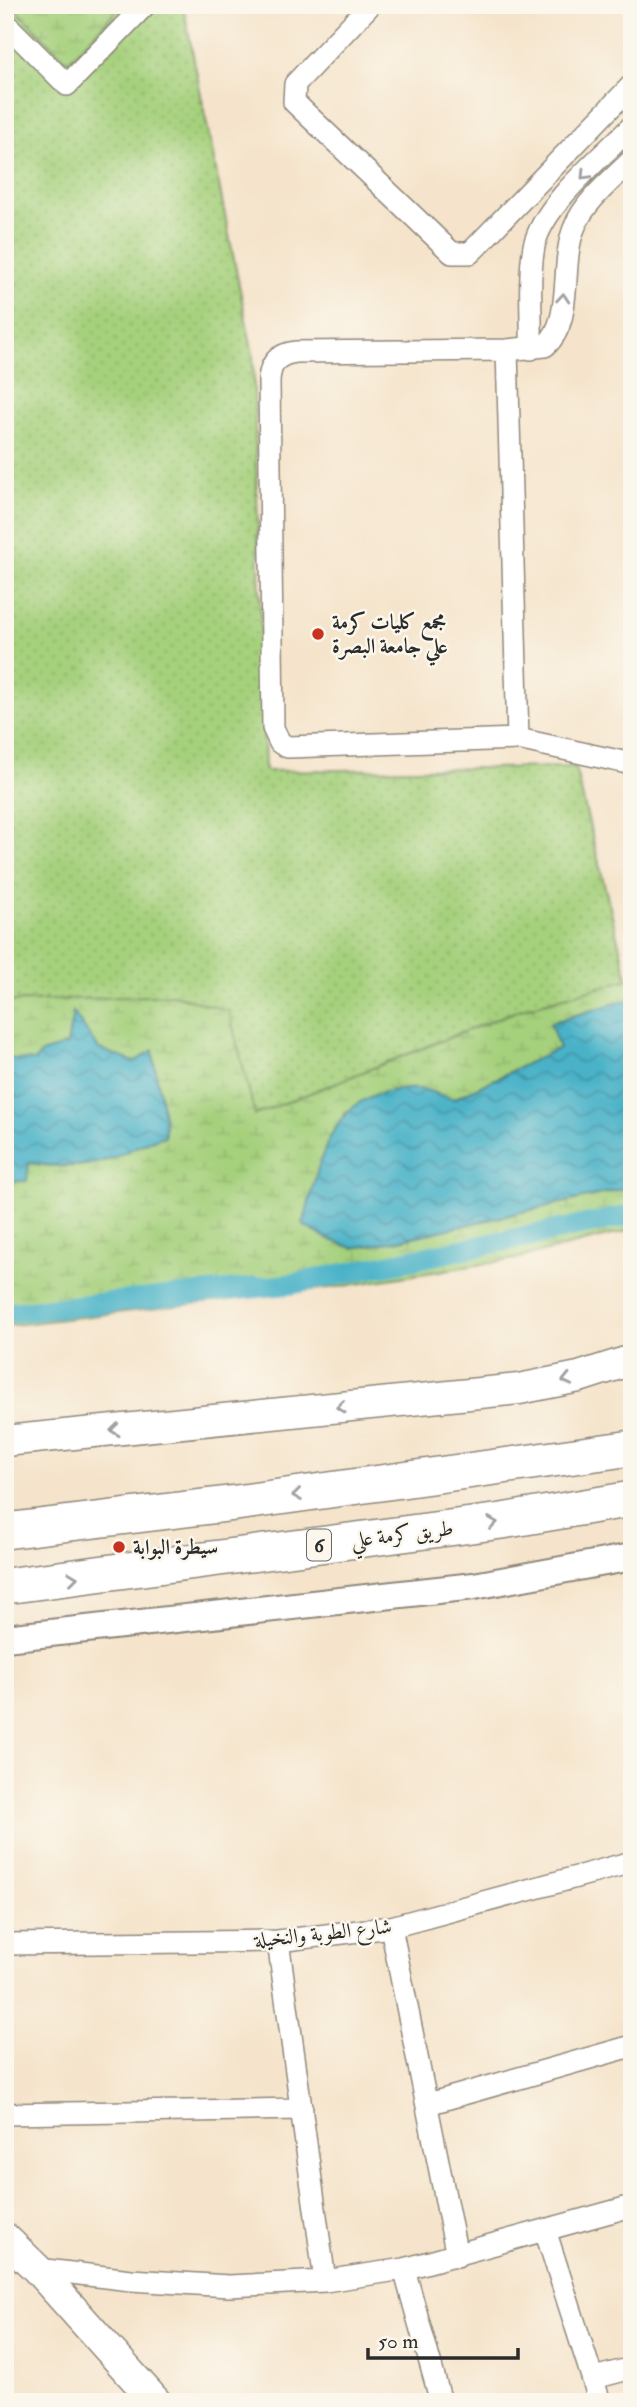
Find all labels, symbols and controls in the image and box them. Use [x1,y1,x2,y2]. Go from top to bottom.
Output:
one-way arrow [580,167,593,180]
one-way arrow [555,292,570,303]
place label: مجمع كليات كرمة علي جامعة البصرة [332,609,448,666]
marker: مجمع كليات كرمة علي جامعة البصرة [310,626,326,642]
one-way arrow [561,1372,573,1386]
one-way arrow [335,1400,347,1415]
one-way arrow [109,1423,120,1438]
one-way arrow [291,1488,303,1503]
street label: طريق كرمة علي [349,1515,456,1560]
one-way arrow [487,1515,499,1530]
road number: 6 [307,1530,331,1560]
place label: سيطرة البوابة [133,1534,218,1561]
marker: سيطرة البوابة [111,1539,127,1555]
one-way arrow [67,1570,79,1585]
street label: شارع الطوبة والنخيلة [252,1913,394,1958]
scale bar [368,2316,518,2360]
text: 50 m [378,2328,419,2355]

